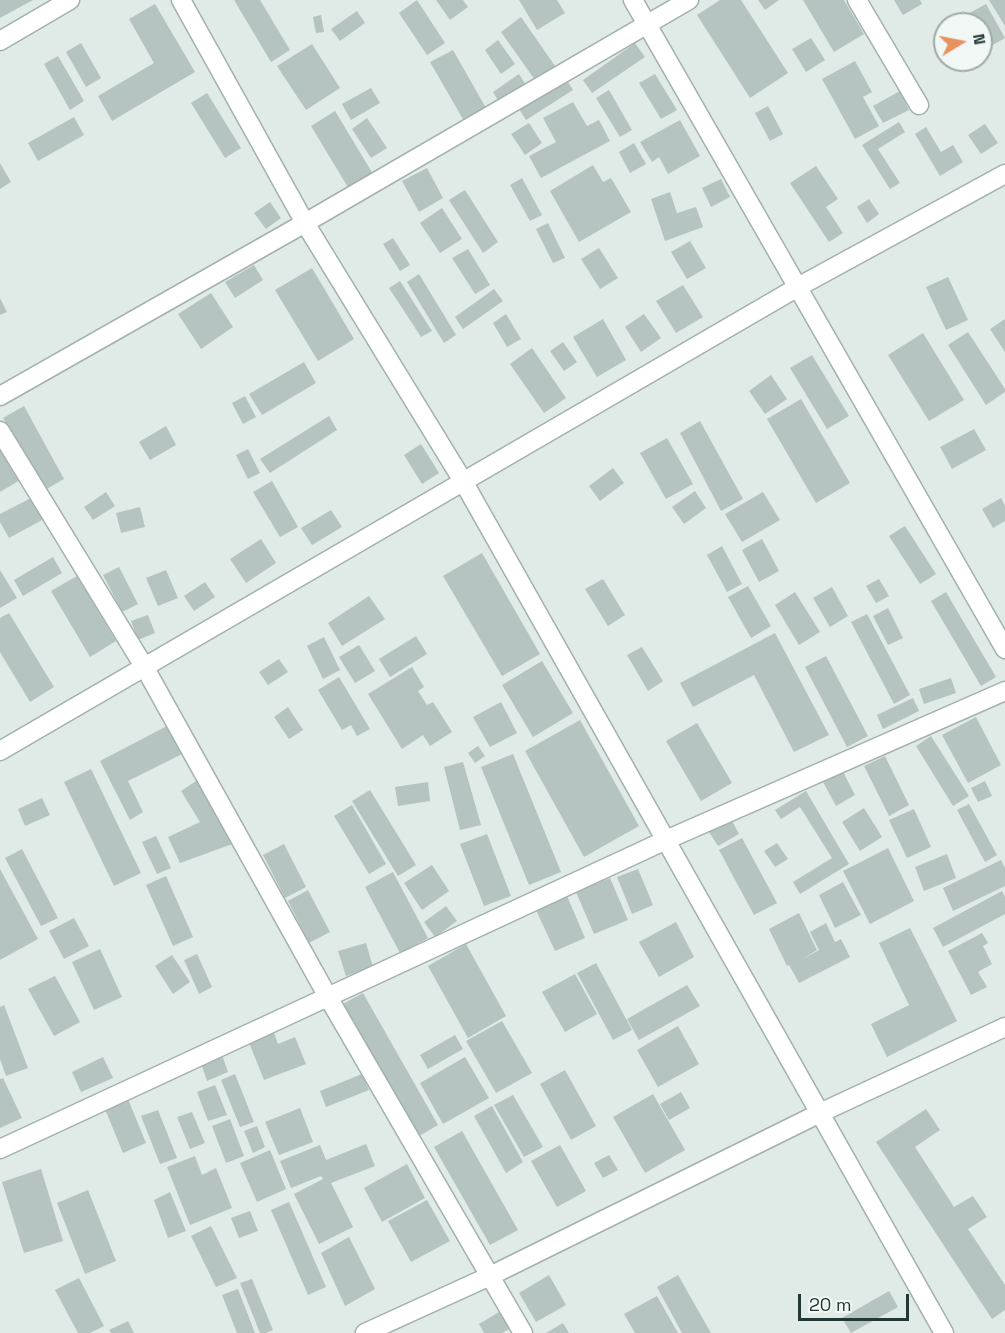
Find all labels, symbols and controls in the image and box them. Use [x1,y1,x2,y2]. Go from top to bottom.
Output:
north arrow [933,12,993,72]
text: N [968,32,991,46]
scale bar [801,1282,912,1320]
text: 20 m [809,1293,852,1316]

